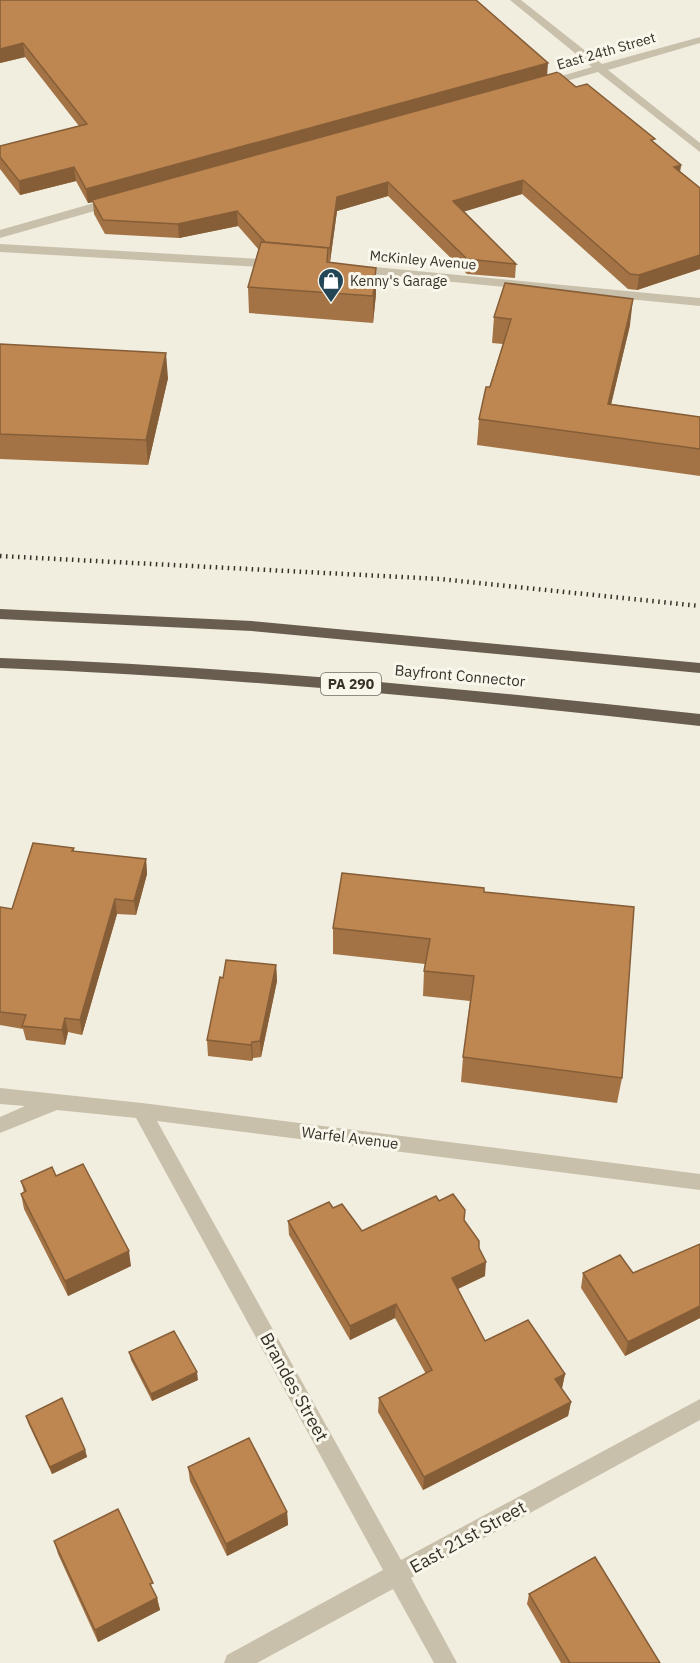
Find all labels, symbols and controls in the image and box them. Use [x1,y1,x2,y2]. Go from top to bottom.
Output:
street label: East 24th Street [555,28,658,74]
street label: McKinley Avenue [369,246,477,274]
shop icon: Kenny's Garage [316,266,346,304]
place label: Kenny's Garage [350,272,448,290]
street label: Bayfront Connector [394,660,527,691]
road number: PA 290 [321,673,381,695]
street label: Warfel Avenue [301,1122,400,1153]
street label: Brandes Street [255,1328,334,1445]
street label: East 21st Street [406,1495,530,1578]

